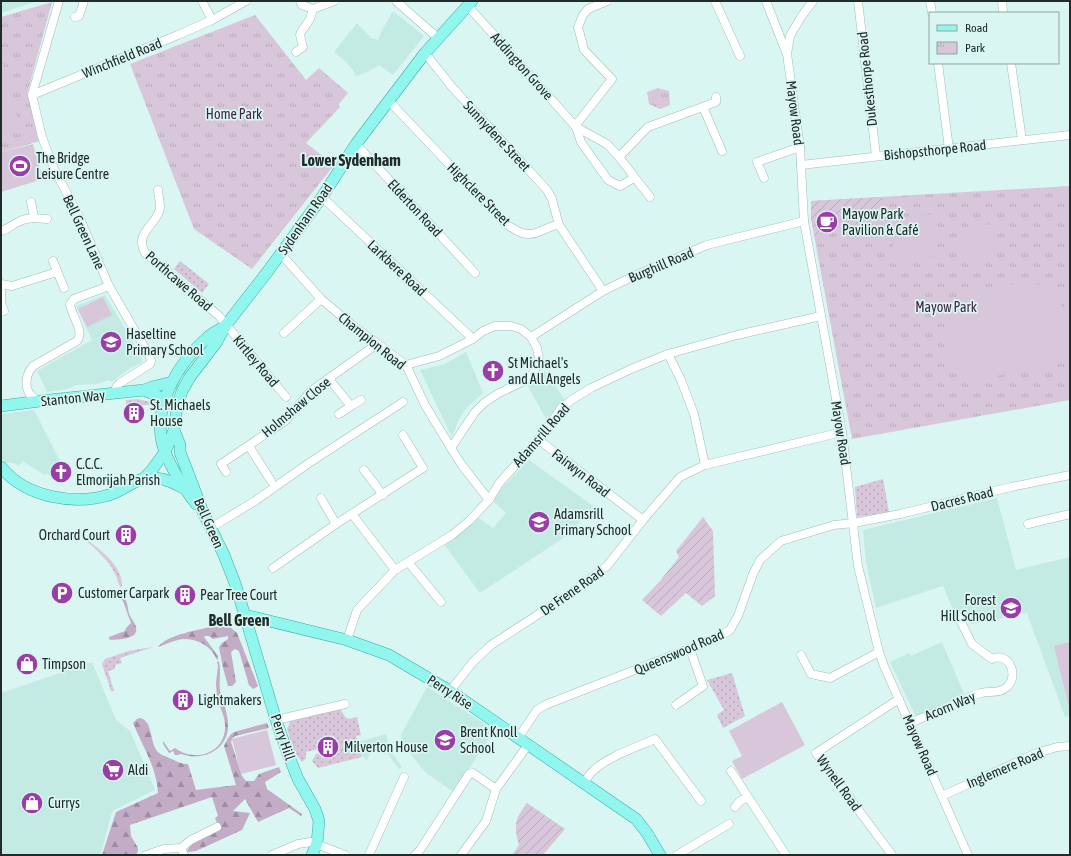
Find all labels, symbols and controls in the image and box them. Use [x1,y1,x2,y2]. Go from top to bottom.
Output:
legend [929,12,1059,64]
text: Road [965,21,988,35]
street label: Addington Grove [488,29,556,103]
street label: Dukesthorpe Road [854,31,880,127]
street label: Winchfield Road [80,35,164,81]
text: Park [965,41,986,55]
street label: Mayow Road [783,80,807,146]
street label: Sunnydene Street [460,97,534,175]
park label: Home Park [206,106,262,122]
street label: Bishopsthorpe Road [883,137,987,163]
place label: The Bridge Leisure Centre [36,150,109,182]
district label: Lower Sydenham [301,151,401,169]
sports icon: The Bridge Leisure Centre [7,153,33,179]
street label: Highclere Street [444,159,514,229]
street label: Elderton Road [384,176,446,240]
street label: Sydenham Road [275,180,335,258]
street label: Bell Green Lane [60,192,108,272]
place label: Mayow Park Pavilion & Café [842,206,919,238]
cafe icon: Mayow Park Pavilion & Café [814,209,840,235]
street label: Larkbere Road [364,237,430,299]
street label: Burghill Road [626,244,696,286]
street label: Porthcawe Road [142,248,216,314]
park label: Mayow Park [915,299,977,315]
street label: Champion Road [335,309,409,373]
place label: Haseltine Primary School [126,326,204,358]
school or university icon: Haseltine Primary School [98,329,124,355]
street label: Kirtley Road [230,332,282,390]
place label: St Michael's and All Angels [508,355,581,387]
church icon: St Michael's and All Angels [480,358,506,384]
street label: Holmshaw Close [258,374,334,440]
street label: Stanton Way [40,387,106,409]
place label: St. Michaels House [150,397,210,429]
building icon: St. Michaels House [121,400,147,426]
street label: Adamsrill Road [509,400,573,470]
street label: Mayow Road [828,400,854,466]
street label: Fairwyn Road [549,446,613,500]
place label: C.C.C. Elmorijah Parish [76,456,160,488]
church icon: C.C.C. Elmorijah Parish [48,459,74,485]
street label: Dacres Road [929,484,995,514]
street label: Bell Green [191,495,227,551]
place label: Adamsrill Primary School [554,506,632,538]
school or university icon: Adamsrill Primary School [526,509,552,535]
building icon: Orchard Court [113,522,139,548]
place label: Orchard Court [39,527,110,543]
street label: De Frene Road [537,563,607,619]
parking icon: Customer Carpark [49,580,75,606]
building icon: Pear Tree Court [172,582,198,608]
place label: Customer Carpark [78,585,169,601]
place label: Pear Tree Court [200,587,277,603]
place label: Forest Hill School [941,592,996,624]
school or university icon: Forest Hill School [998,595,1024,621]
district label: Bell Green [209,611,270,629]
street label: Queenswood Road [632,626,726,678]
shop icon: Timpson [14,651,40,677]
place label: Timpson [42,656,86,672]
street label: Perry Rise [424,672,476,712]
building icon: Lightmakers [170,687,196,713]
street label: Acorn Way [922,688,978,724]
place label: Lightmakers [198,692,261,708]
street label: Perry Hill [268,712,298,762]
street label: Mayow Road [899,712,941,778]
place label: Brent Knoll School [460,724,518,756]
school or university icon: Brent Knoll School [432,727,458,753]
building icon: Milverton House [315,734,341,760]
place label: Milverton House [344,739,428,755]
street label: Inglemere Road [964,745,1046,791]
street label: Wynell Road [813,752,865,814]
supermarket icon: Aldi [100,757,126,783]
place label: Aldi [128,762,148,778]
shop icon: Currys [19,790,45,816]
place label: Currys [48,795,80,811]

